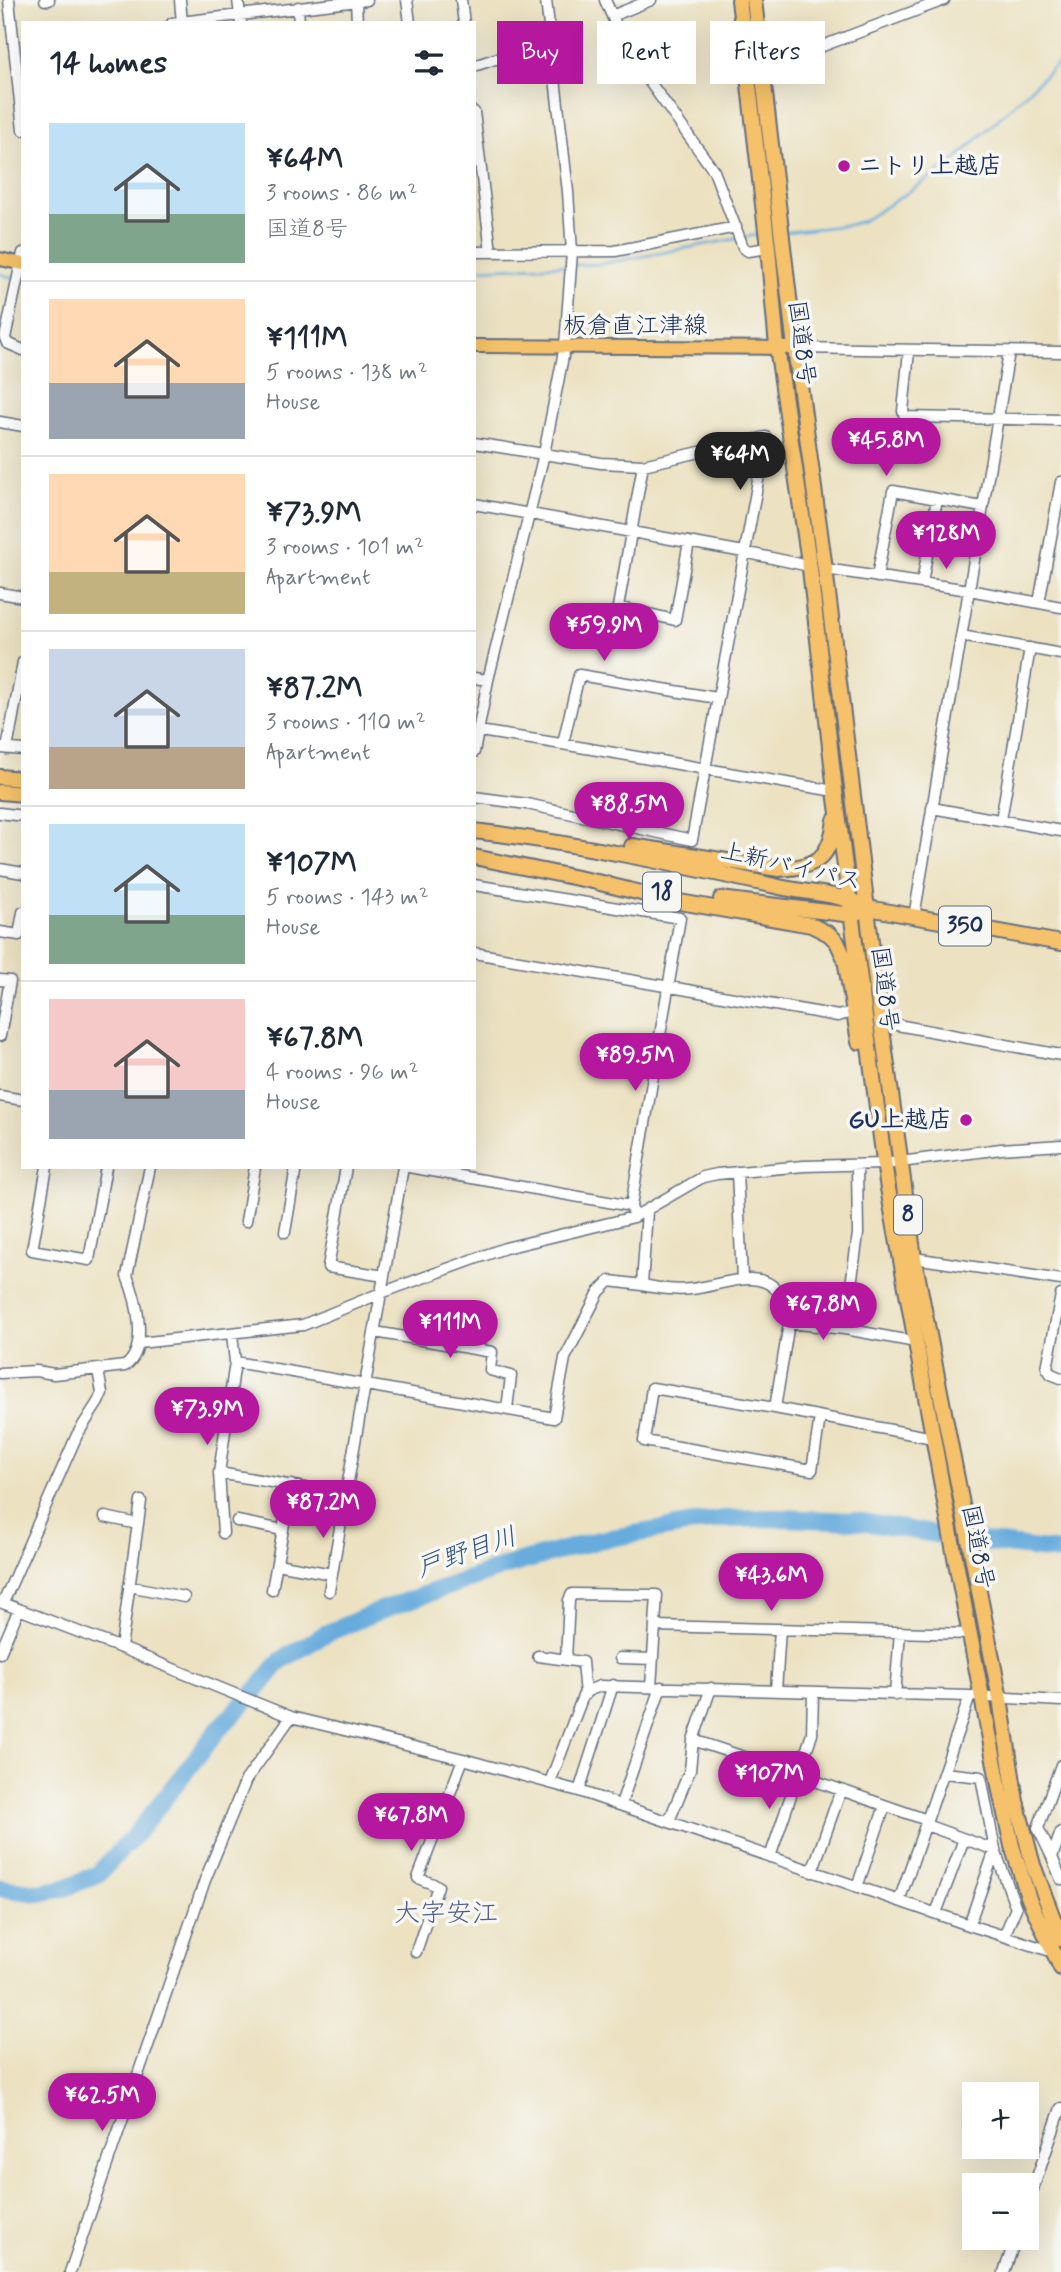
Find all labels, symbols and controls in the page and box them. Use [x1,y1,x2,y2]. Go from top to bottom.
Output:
chip: Buy [497,21,583,84]
chip: Rent [597,21,696,84]
chip: Filters [710,21,825,84]
text: 14 homes [49,44,167,83]
icon: filters [410,44,448,82]
text: ¥64M [266,140,343,179]
icon: home [105,151,189,235]
place label: ニトリ上越店 [858,151,1002,182]
marker: ニトリ上越店 [836,158,852,174]
text: 3 rooms · 86 m² [266,179,417,209]
text: 国道8号 [266,215,348,245]
street label: 国道8号 [780,299,822,387]
street label: 板倉直江津線 [563,311,707,342]
text: ¥111M [266,319,348,358]
icon: home [105,327,189,411]
text: 5 rooms · 138 m² [266,358,428,388]
text: House [266,388,320,418]
pin: ¥45.8M [829,419,943,478]
text: ¥45.8M [848,426,924,456]
pin: ¥64M [699,433,781,492]
text: ¥64M [710,440,770,470]
text: ¥73.9M [266,494,362,533]
icon: home [105,502,189,586]
pin: ¥128M [897,512,995,571]
text: ¥128M [912,519,980,549]
text: 3 rooms · 101 m² [266,533,424,563]
text: Apartment [266,563,371,593]
pin: ¥59.9M [547,604,661,663]
text: ¥59.9M [565,611,643,641]
text: ¥87.2M [266,669,363,708]
icon: home [105,677,189,761]
text: 3 rooms · 110 m² [266,708,426,738]
text: Apartment [266,738,371,768]
pin: ¥88.5M [572,782,686,842]
text: ¥88.5M [590,790,668,820]
street label: 上新バイパス [718,836,864,898]
text: ¥107M [266,844,357,883]
icon: home [105,852,189,936]
road number: 18 [643,872,681,912]
text: 5 rooms · 143 m² [266,883,429,913]
road number: 350 [939,906,991,945]
text: House [266,913,320,943]
street label: 国道8号 [863,945,905,1033]
text: ¥67.8M [266,1019,363,1058]
icon: home [105,1027,189,1111]
pin: ¥89.5M [578,1034,692,1093]
text: ¥89.5M [596,1041,674,1071]
text: 4 rooms · 96 m² [266,1058,419,1088]
text: House [266,1088,320,1118]
place label: GU上越店 [849,1105,952,1136]
marker: GU上越店 [958,1112,974,1128]
road number: 8 [894,1196,922,1234]
pin: ¥67.8M [766,1282,880,1342]
text: ¥67.8M [786,1290,860,1320]
pin: ¥111M [401,1300,499,1360]
text: ¥111M [419,1308,481,1338]
pin: ¥73.9M [150,1388,264,1447]
text: ¥73.9M [170,1395,244,1425]
pin: ¥87.2M [266,1480,380,1540]
text: ¥87.2M [286,1488,360,1518]
street label: 国道8号 [954,1502,1000,1592]
water label: 戸野目川 [412,1520,522,1586]
pin: ¥43.6M [714,1554,828,1613]
text: ¥43.6M [734,1561,808,1591]
pin: ¥107M [720,1752,818,1811]
text: ¥107M [734,1759,804,1789]
pin: ¥67.8M [354,1794,468,1853]
text: ¥67.8M [374,1801,448,1831]
district label: 大字安江 [394,1897,498,1931]
pin: ¥62.5M [45,2074,159,2133]
text: ¥62.5M [64,2081,140,2111]
map controls [962,2082,1039,2250]
button: + [962,2082,1039,2159]
button: − [962,2173,1039,2250]

